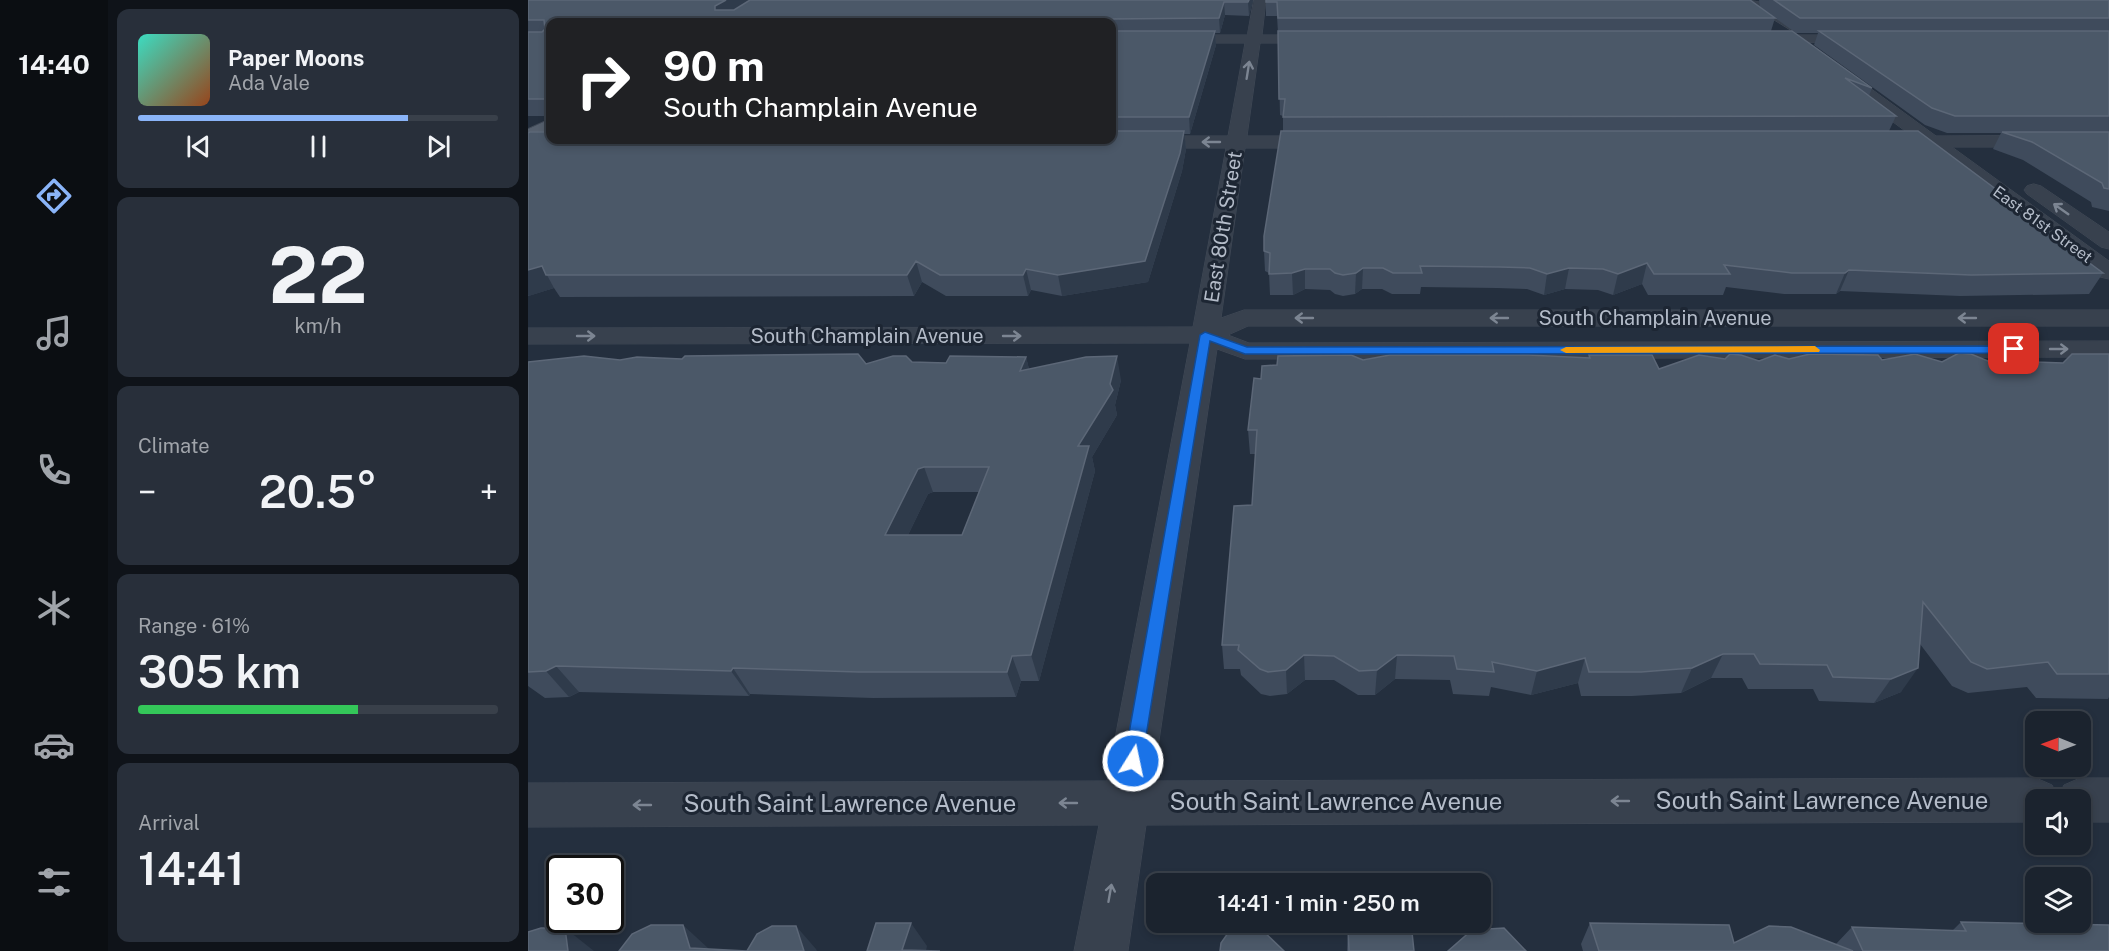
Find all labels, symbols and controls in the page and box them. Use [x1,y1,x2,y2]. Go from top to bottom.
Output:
text: 90 m [663,41,765,90]
icon: right [564,42,642,120]
text: Paper Moons [228,45,364,71]
text: 14:40 [18,48,90,80]
one-way arrow [1243,61,1254,81]
text: Ada Vale [228,71,310,95]
text: South Champlain Avenue [663,91,978,123]
icon: previous [182,130,215,163]
icon: pause [302,130,335,163]
icon: next [422,130,455,163]
one-way arrow [1201,136,1221,148]
street label: East 80th Street [1199,149,1247,305]
icon: directions [33,175,75,217]
street label: East 81st Street [1989,182,2096,267]
one-way arrow [2053,203,2070,215]
text: 22 [268,229,368,321]
street label: South Champlain Avenue [1538,306,1772,330]
icon: music [33,312,75,354]
one-way arrow [1294,312,1314,324]
one-way arrow [1489,312,1509,324]
one-way arrow [1957,312,1977,324]
text: km/h [294,314,342,338]
pin [1988,323,2039,374]
street label: South Champlain Avenue [750,324,984,348]
one-way arrow [576,330,596,342]
one-way arrow [1002,330,1022,342]
icon: arrive [1997,332,2030,365]
one-way arrow [2049,343,2069,355]
text: Climate [138,434,210,458]
icon: phone [33,449,75,491]
text: 20.5° [259,465,377,518]
text: − [138,473,156,511]
text: + [480,473,498,511]
icon: climate [33,587,75,629]
text: Range · 61% [138,614,250,638]
text: 305 km [138,645,301,698]
north arrow [2025,711,2091,777]
map controls [2025,711,2091,933]
icon: car [33,724,75,766]
position arrow [1101,729,1165,793]
street label: South Saint Lawrence Avenue [1656,786,1988,814]
street label: South Saint Lawrence Avenue [1170,787,1502,815]
street label: South Saint Lawrence Avenue [684,789,1016,817]
button: sound [2025,789,2091,855]
one-way arrow [1611,795,1631,807]
one-way arrow [1059,797,1079,809]
one-way arrow [633,799,653,811]
text: Arrival [138,811,200,835]
text: 14:41 [138,842,245,895]
speed limit sign: 30 [546,855,624,933]
icon: filters [33,861,75,903]
button: layers [2025,867,2091,933]
one-way arrow [1105,884,1116,904]
text: 14:41 · 1 min · 250 m [1217,890,1420,916]

